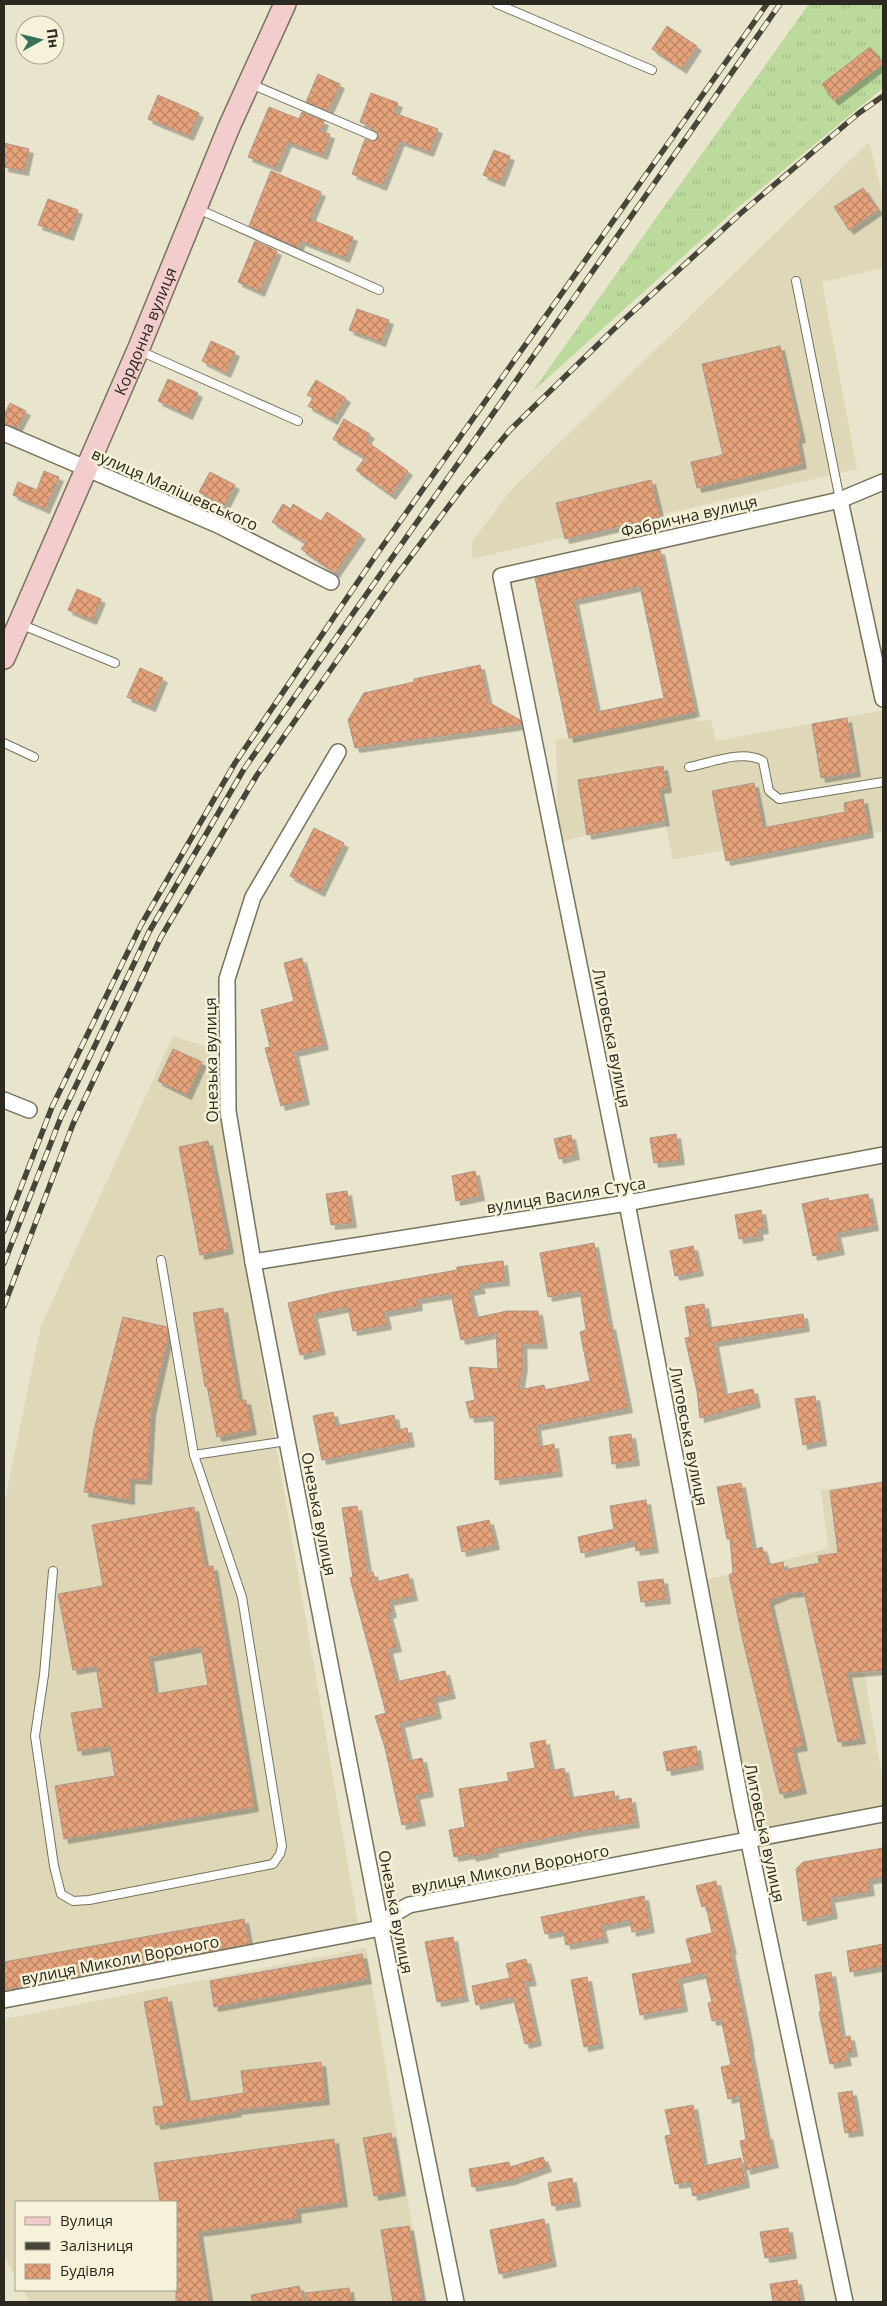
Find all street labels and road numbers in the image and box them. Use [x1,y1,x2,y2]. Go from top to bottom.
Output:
street label: Кордонна вулиця [109,264,182,399]
street label: вулиця Малішевського [88,442,262,536]
street label: Фабрична вулиця [619,490,759,542]
street label: Литовська вулиця [588,966,636,1110]
street label: Онезька вулиця [199,997,223,1123]
street label: вулиця Василя Стуса [485,1172,647,1218]
street label: Литовська вулиця [665,1364,713,1508]
street label: Онезька вулиця [296,1450,342,1578]
street label: Литовська вулиця [740,1761,790,1905]
street label: вулиця Миколи Вороного [409,1839,611,1899]
street label: Онезька вулиця [373,1848,419,1976]
street label: вулиця Миколи Вороного [19,1930,221,1990]

